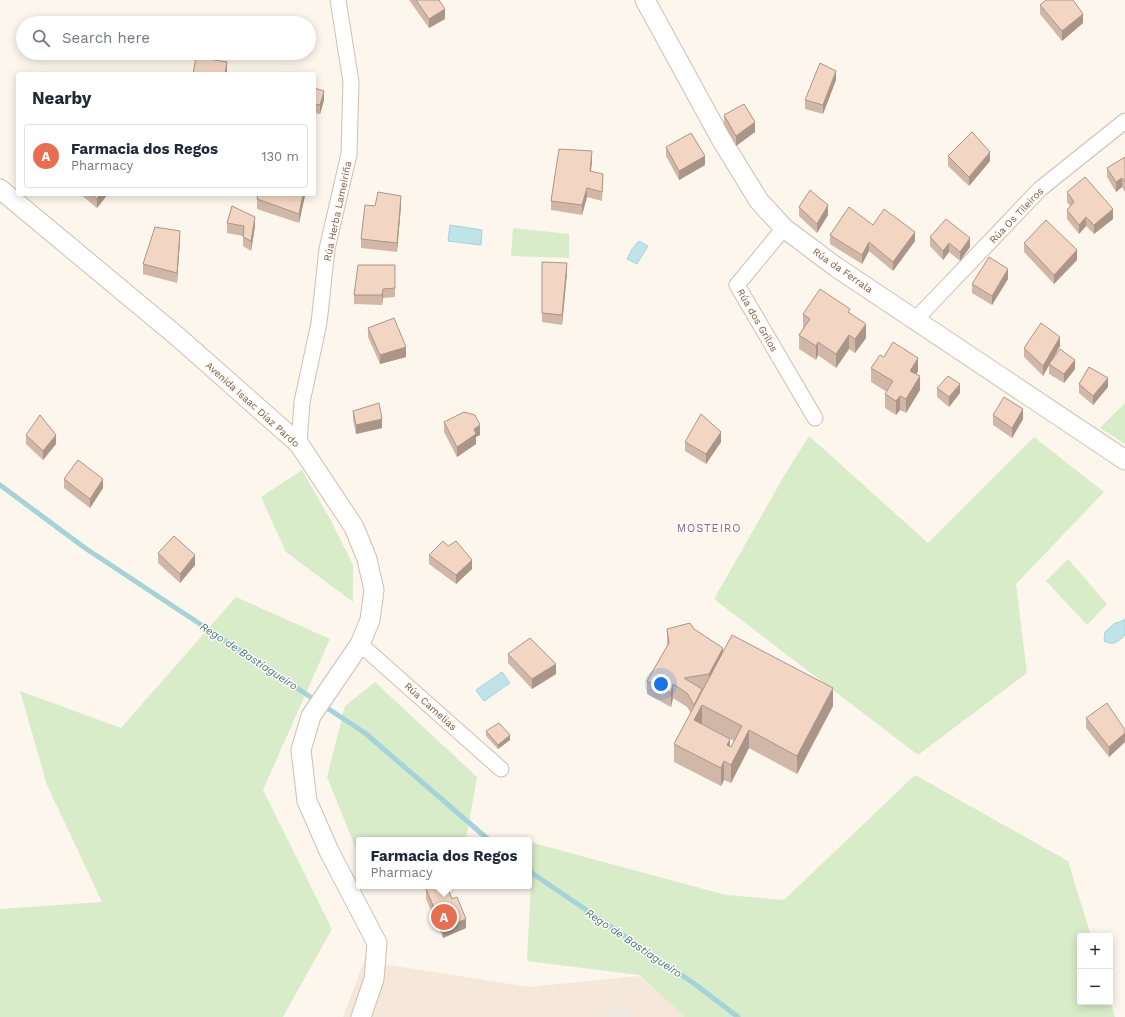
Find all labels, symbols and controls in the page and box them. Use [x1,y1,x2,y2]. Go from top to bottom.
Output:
search box [16,16,316,60]
icon: search [30,27,52,49]
text: Search here [62,29,150,47]
text: Nearby [32,88,91,108]
text: Farmacia dos Regos [71,140,218,158]
text: A [42,149,50,164]
text: 130 m [261,149,299,164]
text: Pharmacy [71,158,133,173]
street label: Rúa Herba Lameiriña [322,160,354,262]
street label: Rúa Os Tileiros [987,185,1046,245]
street label: Rúa da Ferrala [811,246,875,295]
street label: Rúa dos Grilos [735,287,780,354]
street label: Avenida Isaac Díaz Pardo [204,360,302,449]
district label: MOSTEIRO [677,522,741,535]
water label: Rego de Bastiagueiro [198,620,300,693]
your location [651,674,671,694]
street label: Rúa Camelias [402,680,459,733]
popup [356,837,532,889]
text: Farmacia dos Regos [370,847,518,865]
text: Pharmacy [370,865,433,880]
pin: A [431,902,457,932]
water label: Rego de Bastiagueiro [583,906,684,981]
map controls [1077,933,1113,1005]
button: + [1077,933,1113,969]
button: − [1077,969,1113,1005]

